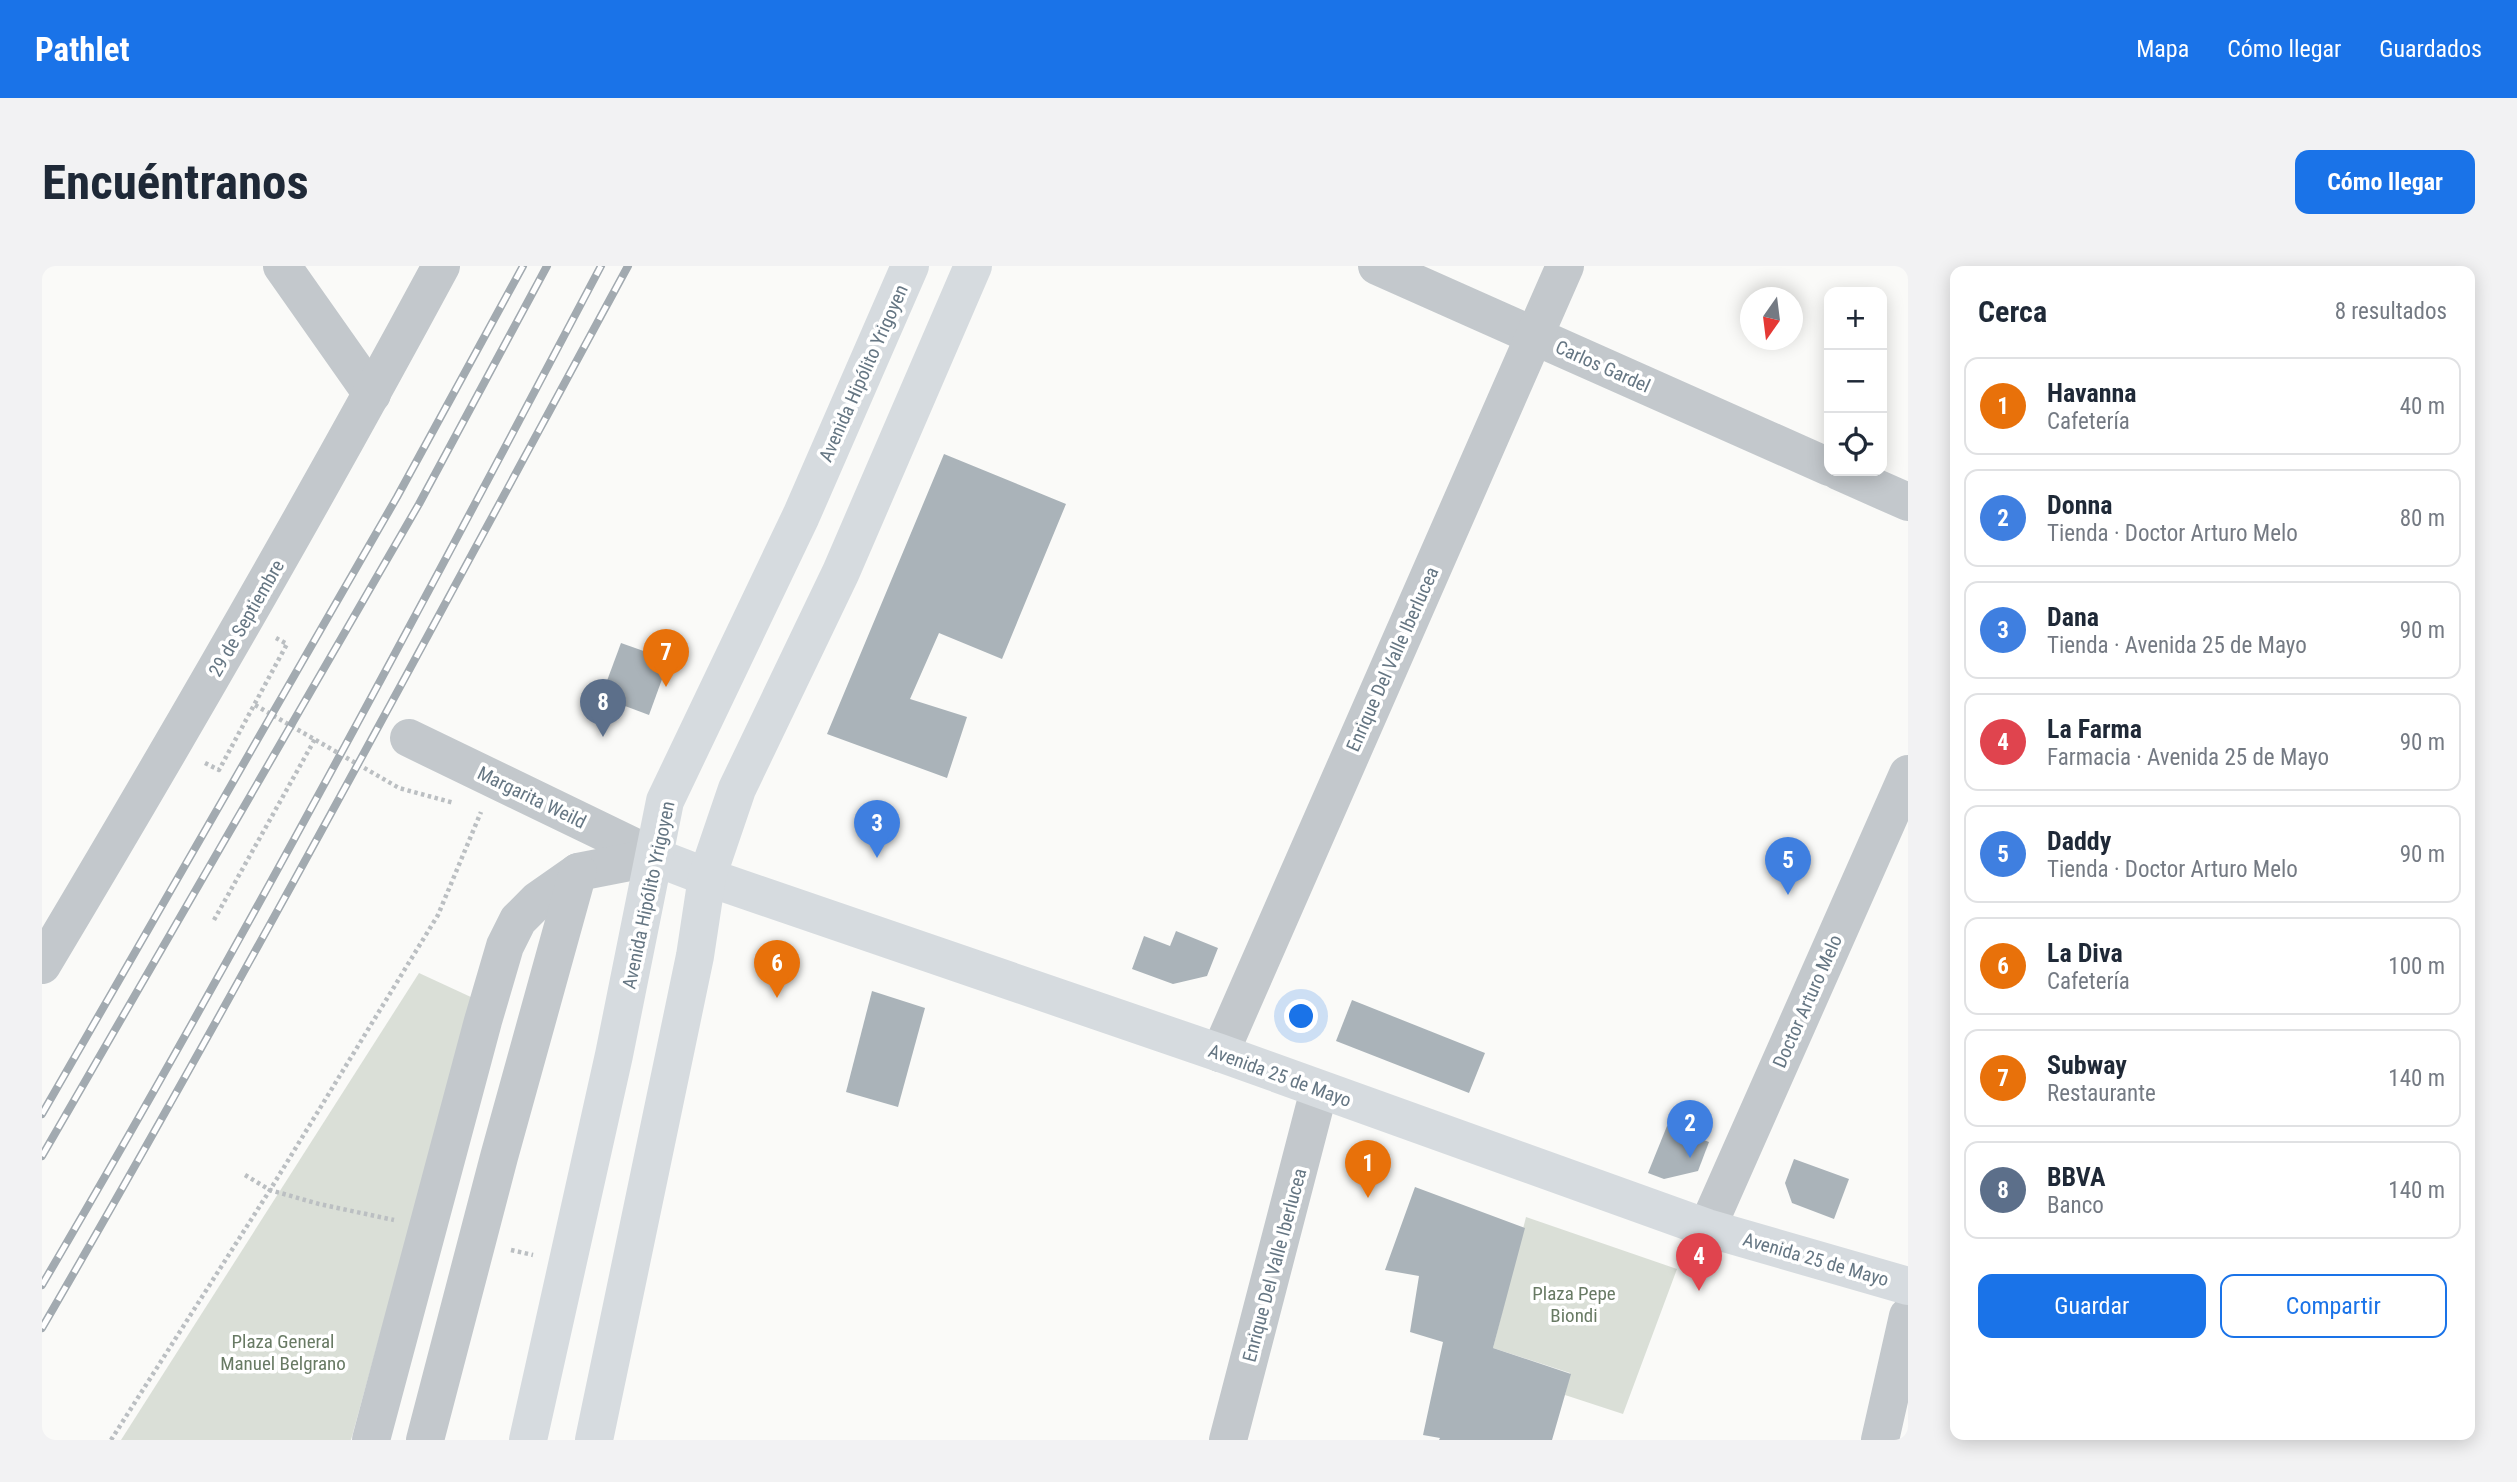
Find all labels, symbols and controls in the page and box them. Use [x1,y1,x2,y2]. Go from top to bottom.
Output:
text: Pathlet [35,30,130,69]
text: Mapa [2136,35,2189,63]
text: Cómo llegar [2227,35,2341,63]
text: Guardados [2379,35,2482,63]
button: Cómo llegar [2295,150,2475,214]
text: Encuéntranos [42,154,309,211]
street label: Avenida Hipólito Yrigoyen [814,281,913,465]
north arrow [1740,287,1803,350]
map controls [1824,287,1887,476]
button: + [1824,287,1887,350]
text: Cerca [1978,294,2047,329]
text: 8 resultados [2335,298,2447,325]
street label: Carlos Gardel [1552,335,1654,398]
button: − [1824,350,1887,413]
text: Havanna [2047,378,2137,408]
text: 1 [1997,393,2009,420]
text: 40 m [2400,393,2445,420]
text: Cafetería [2047,408,2130,435]
button: locate [1824,413,1887,476]
text: Donna [2047,490,2112,520]
text: 2 [1997,505,2009,532]
text: 80 m [2400,505,2445,532]
text: Tienda · Doctor Arturo Melo [2047,520,2298,547]
street label: 29 de Septiembre [204,556,289,681]
street label: Enrique Del Valle Iberlucea [1341,563,1444,755]
text: Dana [2047,602,2099,632]
text: 3 [1997,617,2009,644]
text: 90 m [2400,617,2445,644]
pin: 7 [643,629,689,687]
text: Tienda · Avenida 25 de Mayo [2047,632,2307,659]
pin: 8 [580,679,626,737]
text: La Farma [2047,714,2142,744]
text: 4 [1997,729,2009,756]
text: 90 m [2400,729,2445,756]
text: Farmacia · Avenida 25 de Mayo [2047,744,2329,771]
street label: Margarita Weild [474,761,590,834]
street label: Avenida Hipólito Yrigoyen [617,799,680,991]
pin: 3 [854,800,900,858]
text: Daddy [2047,826,2111,856]
pin: 5 [1765,837,1811,895]
text: 5 [1997,841,2009,868]
text: 90 m [2400,841,2445,868]
text: Tienda · Doctor Arturo Melo [2047,856,2298,883]
street label: Doctor Arturo Melo [1768,931,1847,1071]
text: La Diva [2047,938,2123,968]
pin: 6 [754,940,800,998]
text: 6 [1997,953,2009,980]
text: 100 m [2388,953,2445,980]
text: Cafetería [2047,968,2130,995]
your location [1284,999,1318,1033]
street label: Avenida 25 de Mayo [1205,1039,1354,1112]
text: Subway [2047,1050,2127,1080]
text: 7 [1997,1065,2009,1092]
text: 140 m [2388,1065,2445,1092]
text: Restaurante [2047,1080,2156,1107]
pin: 2 [1667,1100,1713,1158]
pin: 1 [1345,1140,1391,1198]
text: BBVA [2047,1162,2105,1192]
street label: Enrique Del Valle Iberlucea [1238,1166,1311,1365]
text: 8 [1997,1177,2009,1204]
text: 140 m [2388,1177,2445,1204]
text: Banco [2047,1192,2104,1219]
street label: Avenida 25 de Mayo [1740,1228,1891,1291]
pin: 4 [1676,1233,1722,1291]
button: Guardar [1978,1274,2206,1338]
button: Compartir [2220,1274,2447,1338]
park label: Plaza Pepe Biondi [1532,1282,1616,1327]
park label: Plaza General Manuel Belgrano [220,1330,346,1375]

